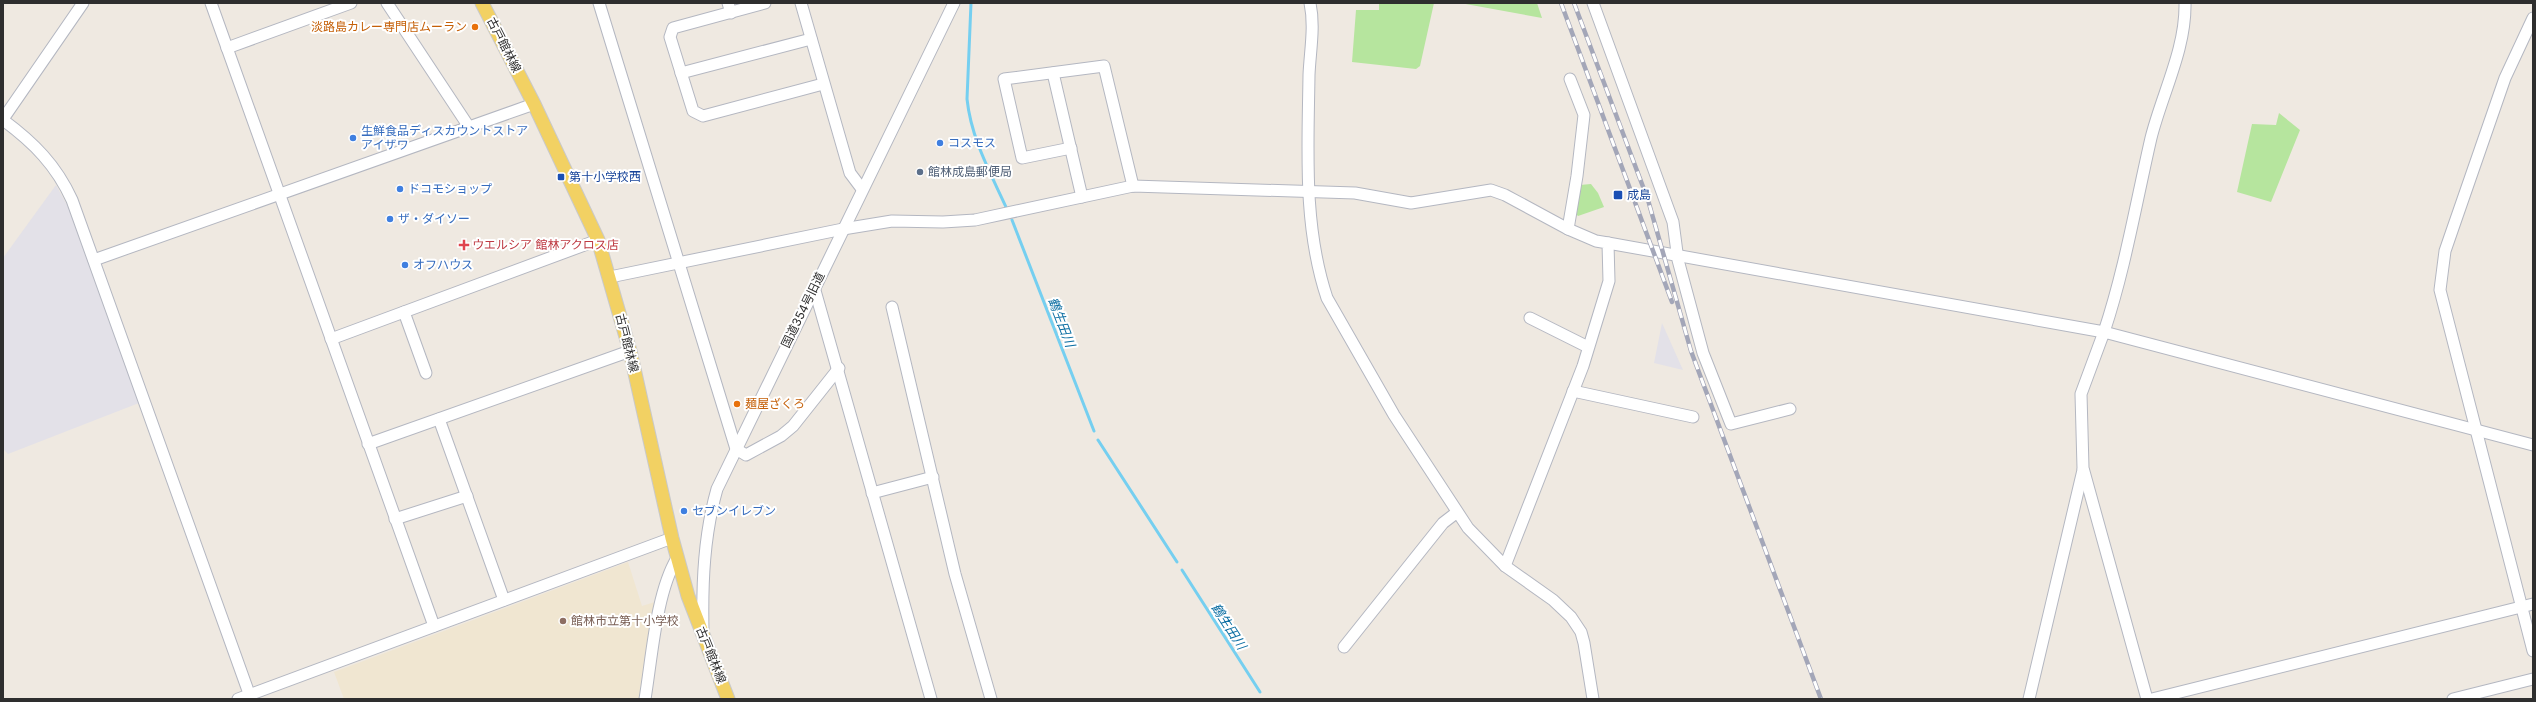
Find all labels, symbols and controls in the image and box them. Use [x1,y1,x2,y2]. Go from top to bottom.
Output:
street label: 古戸館林線 [484,15,525,75]
place label: 淡路島カレー専門店ムーラン [311,19,467,34]
marker: 淡路島カレー専門店ムーラン [470,22,480,32]
place label: 生鮮食品ディスカウントストア アイザワ [361,123,528,152]
marker: 生鮮食品ディスカウントストア アイザワ [348,133,358,143]
place label: コスモス [948,135,996,150]
marker: コスモス [935,138,945,148]
place label: 館林成島郵便局 [928,164,1012,179]
marker: 館林成島郵便局 [915,167,925,177]
place label: 第十小学校西 [569,169,641,184]
marker: 第十小学校西 [556,172,566,182]
place label: ドコモショップ [408,181,492,196]
marker: ドコモショップ [395,184,405,194]
place label: 成島 [1627,187,1651,202]
marker: 成島 [1612,189,1624,201]
place label: ザ・ダイソー [398,211,470,226]
marker: ザ・ダイソー [385,214,395,224]
place label: ウエルシア 館林アクロス店 [472,237,619,252]
marker: ウエルシア 館林アクロス店 [459,240,469,250]
place label: オフハウス [413,257,473,272]
marker: オフハウス [400,260,410,270]
street label: 国道354号旧道 [778,269,827,350]
water label: 鶴生田川 [1045,295,1080,351]
street label: 古戸館林線 [613,312,642,374]
place label: 麺屋ざくろ [745,396,805,411]
marker: 麺屋ざくろ [732,399,742,409]
place label: セブンイレブン [692,503,776,518]
marker: セブンイレブン [679,506,689,516]
water label: 鶴生田川 [1208,600,1251,654]
place label: 館林市立第十小学校 [571,613,679,628]
marker: 館林市立第十小学校 [558,616,568,626]
street label: 古戸館林線 [693,624,730,685]

